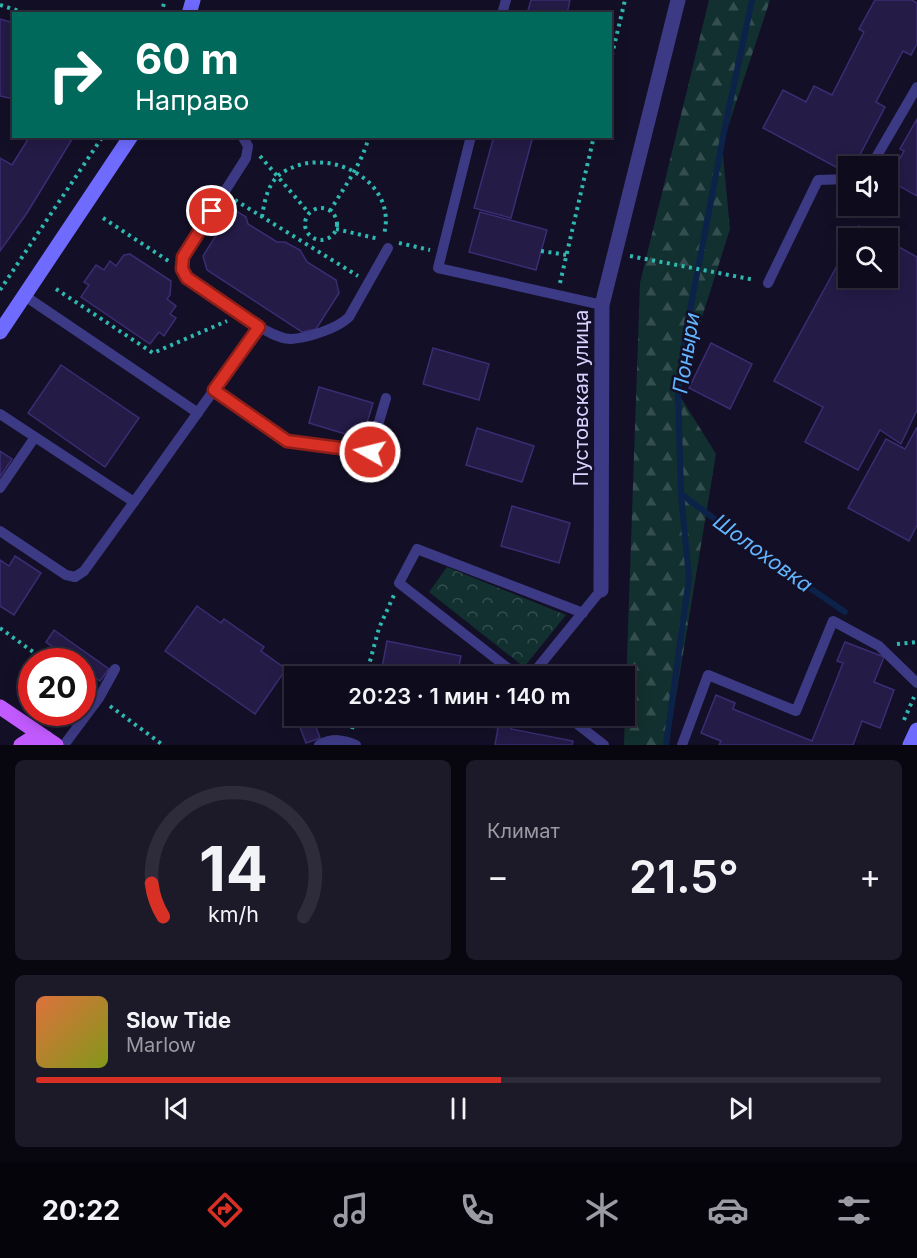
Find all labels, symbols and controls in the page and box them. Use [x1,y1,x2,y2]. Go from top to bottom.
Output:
text: 60 m [135,33,239,84]
icon: right [36,36,114,114]
text: Направо [135,84,250,117]
map controls [838,156,898,288]
button: sound [838,156,898,216]
pin [186,185,237,236]
icon: arrive [195,194,228,227]
button: search [838,228,898,288]
street label: Пустовская улица [569,310,593,486]
water label: Поныри [667,311,705,395]
position arrow [338,420,402,484]
water label: Шолоховка [708,509,818,597]
speed limit sign: 20 [18,648,96,726]
text: 20:23 · 1 мин · 140 m [348,683,571,709]
text: Климат [487,819,560,843]
text: 14 [198,831,268,906]
text: 21.5° [629,849,739,904]
text: − [487,856,509,896]
text: + [859,856,881,896]
text: km/h [208,901,258,927]
text: Slow Tide [126,1007,231,1033]
text: Marlow [126,1033,196,1057]
icon: previous [160,1092,193,1125]
icon: pause [442,1092,475,1125]
icon: next [724,1092,757,1125]
icon: directions [204,1189,246,1231]
icon: music [330,1189,372,1231]
icon: phone [456,1189,498,1231]
icon: climate [581,1189,623,1231]
icon: car [707,1189,749,1231]
icon: filters [833,1189,875,1231]
text: 20:22 [42,1194,120,1227]

